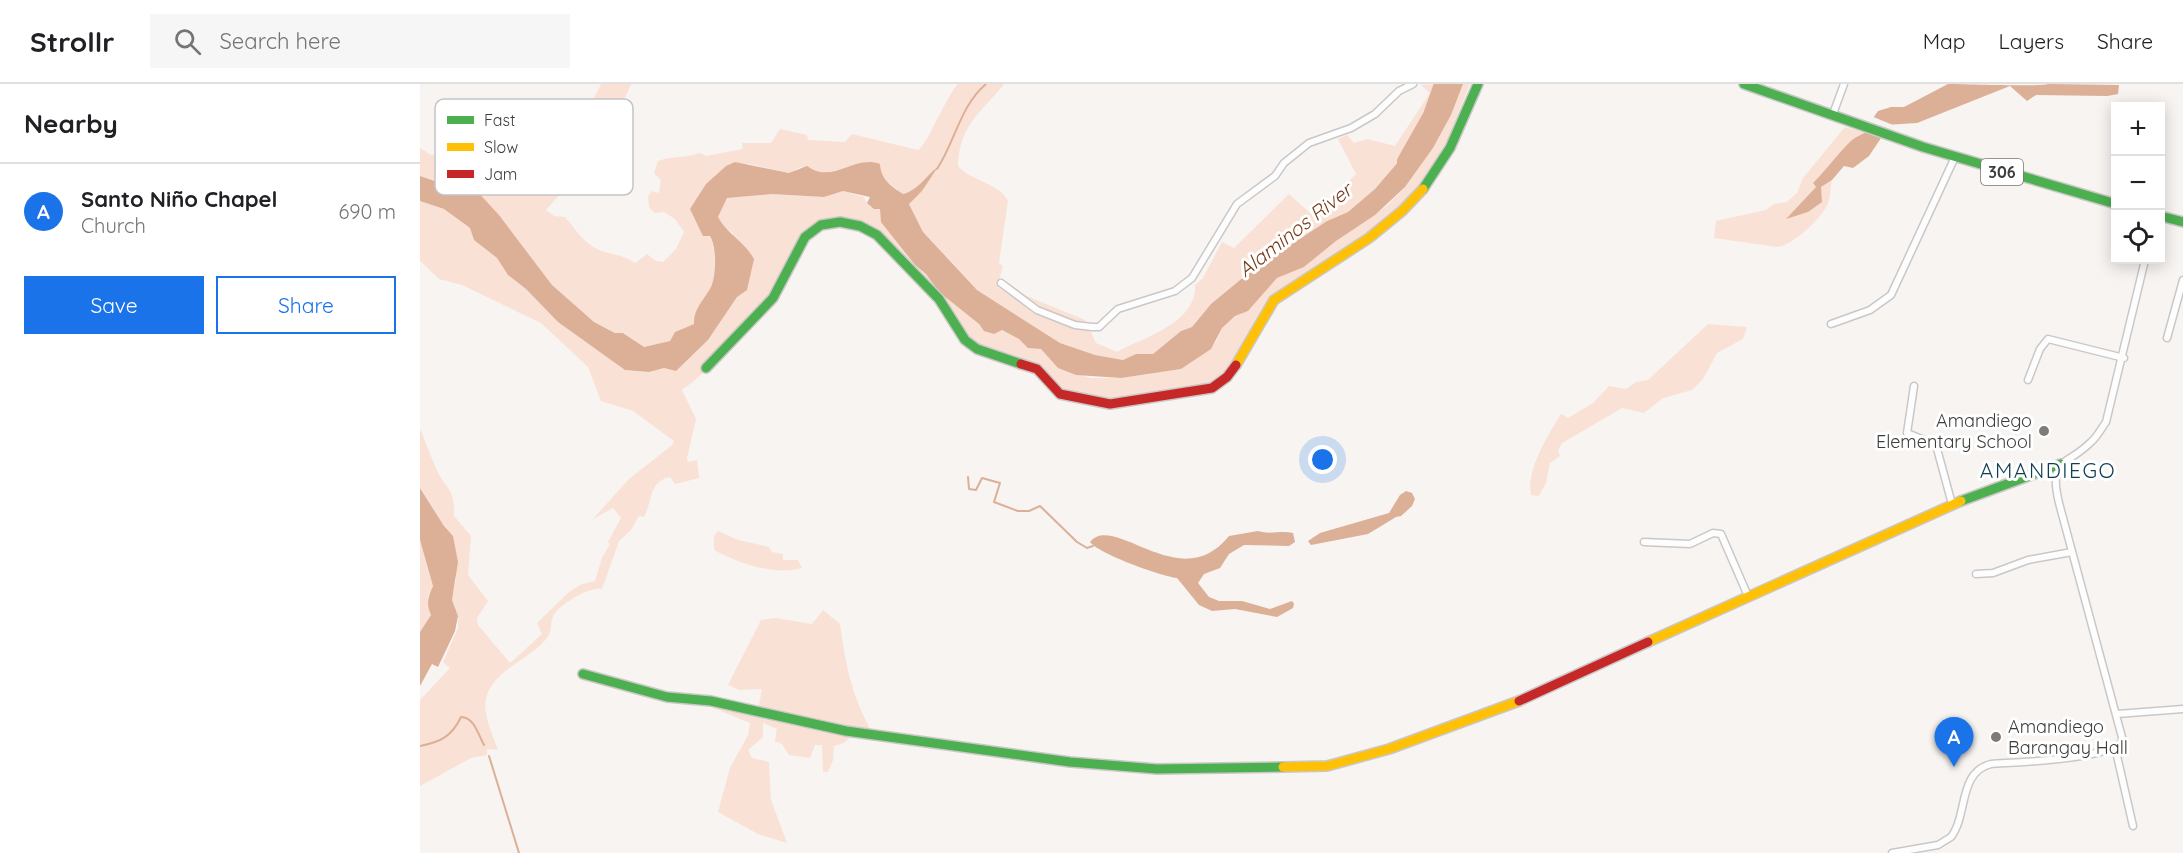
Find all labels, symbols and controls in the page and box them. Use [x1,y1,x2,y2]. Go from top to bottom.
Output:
search box [150,14,570,68]
text: Strollr [30,24,114,59]
icon: search [171,25,204,58]
text: Search here [219,27,341,55]
text: Map [1923,28,1966,54]
text: Layers [1999,28,2064,54]
text: Share [2097,28,2153,54]
legend [435,99,633,195]
map controls [2111,102,2165,264]
button: + [2111,102,2165,156]
text: Nearby [24,107,118,140]
text: Fast [484,110,515,130]
text: Slow [484,137,518,157]
button: − [2111,156,2165,210]
road number: 306 [1981,159,2023,185]
text: Jam [484,164,517,184]
water label: Alaminos River [1233,176,1358,282]
text: Santo Niño Chapel [81,185,277,213]
text: A [37,199,50,224]
text: 690 m [338,199,396,224]
button: locate [2111,210,2165,264]
text: Church [81,213,146,238]
button: Save [24,276,204,334]
button: Share [216,276,396,334]
place label: Amandiego Elementary School [1876,409,2032,453]
marker: Amandiego Elementary School [2037,424,2051,438]
your location [1308,445,1337,474]
district label: AMANDIEGO [1980,457,2116,483]
place label: Amandiego Barangay Hall [2008,715,2128,759]
pin: A [1934,718,1973,767]
marker: Amandiego Barangay Hall [1989,730,2003,744]

